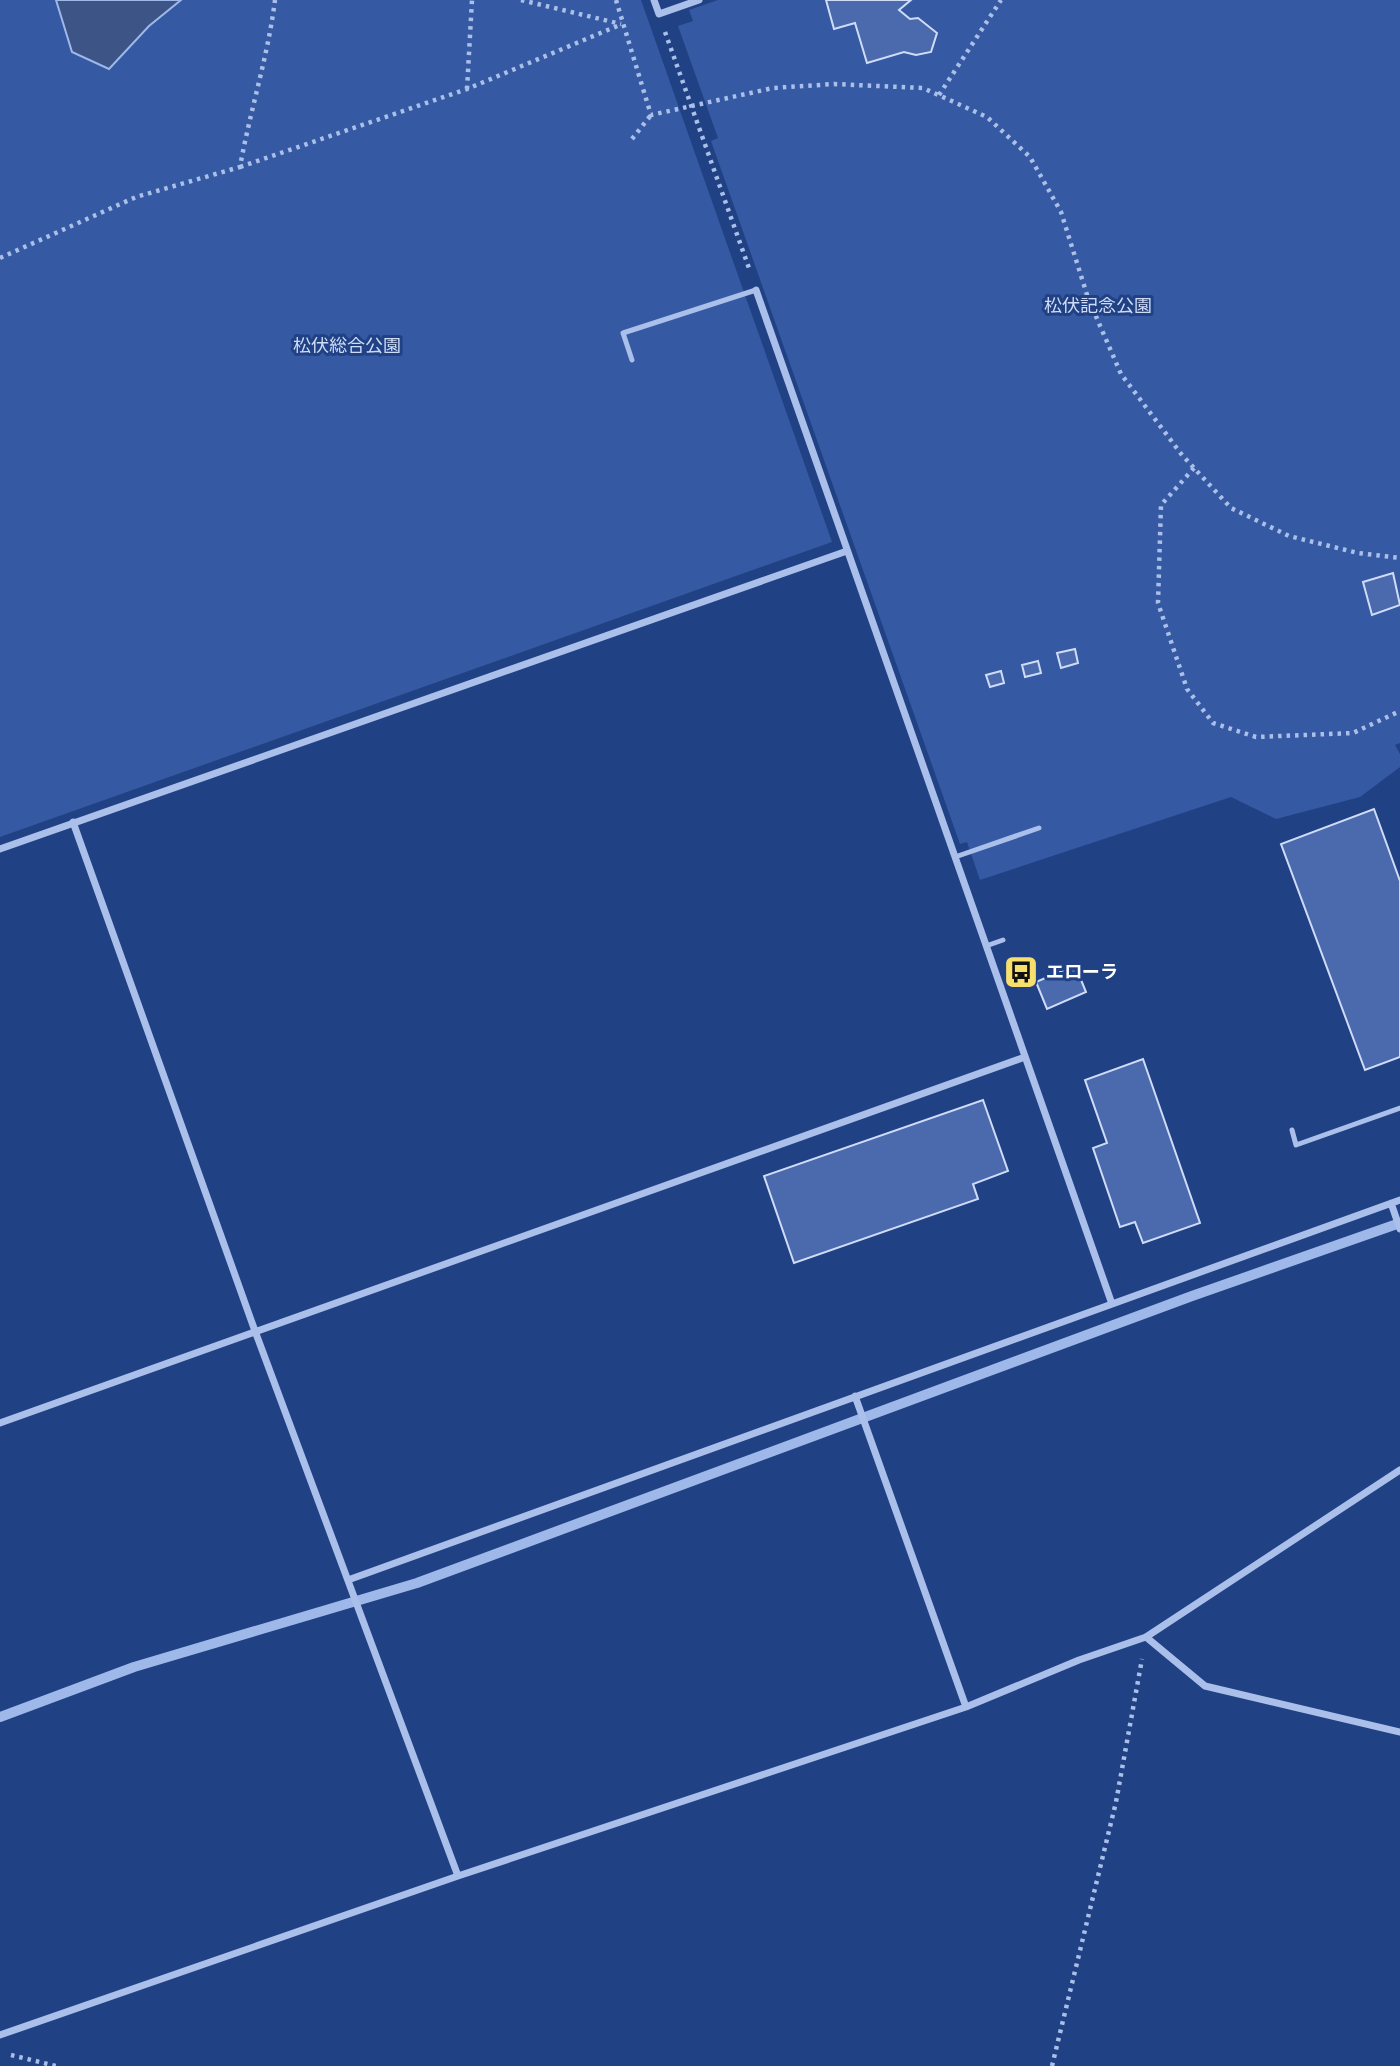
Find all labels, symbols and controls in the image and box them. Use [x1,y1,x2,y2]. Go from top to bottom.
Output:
park label: 松伏記念公園 [1044,294,1152,318]
park label: 松伏総合公園 [293,334,401,358]
bus stop icon: エローラ [1002,953,1040,991]
place label: エローラ [1046,960,1118,984]

